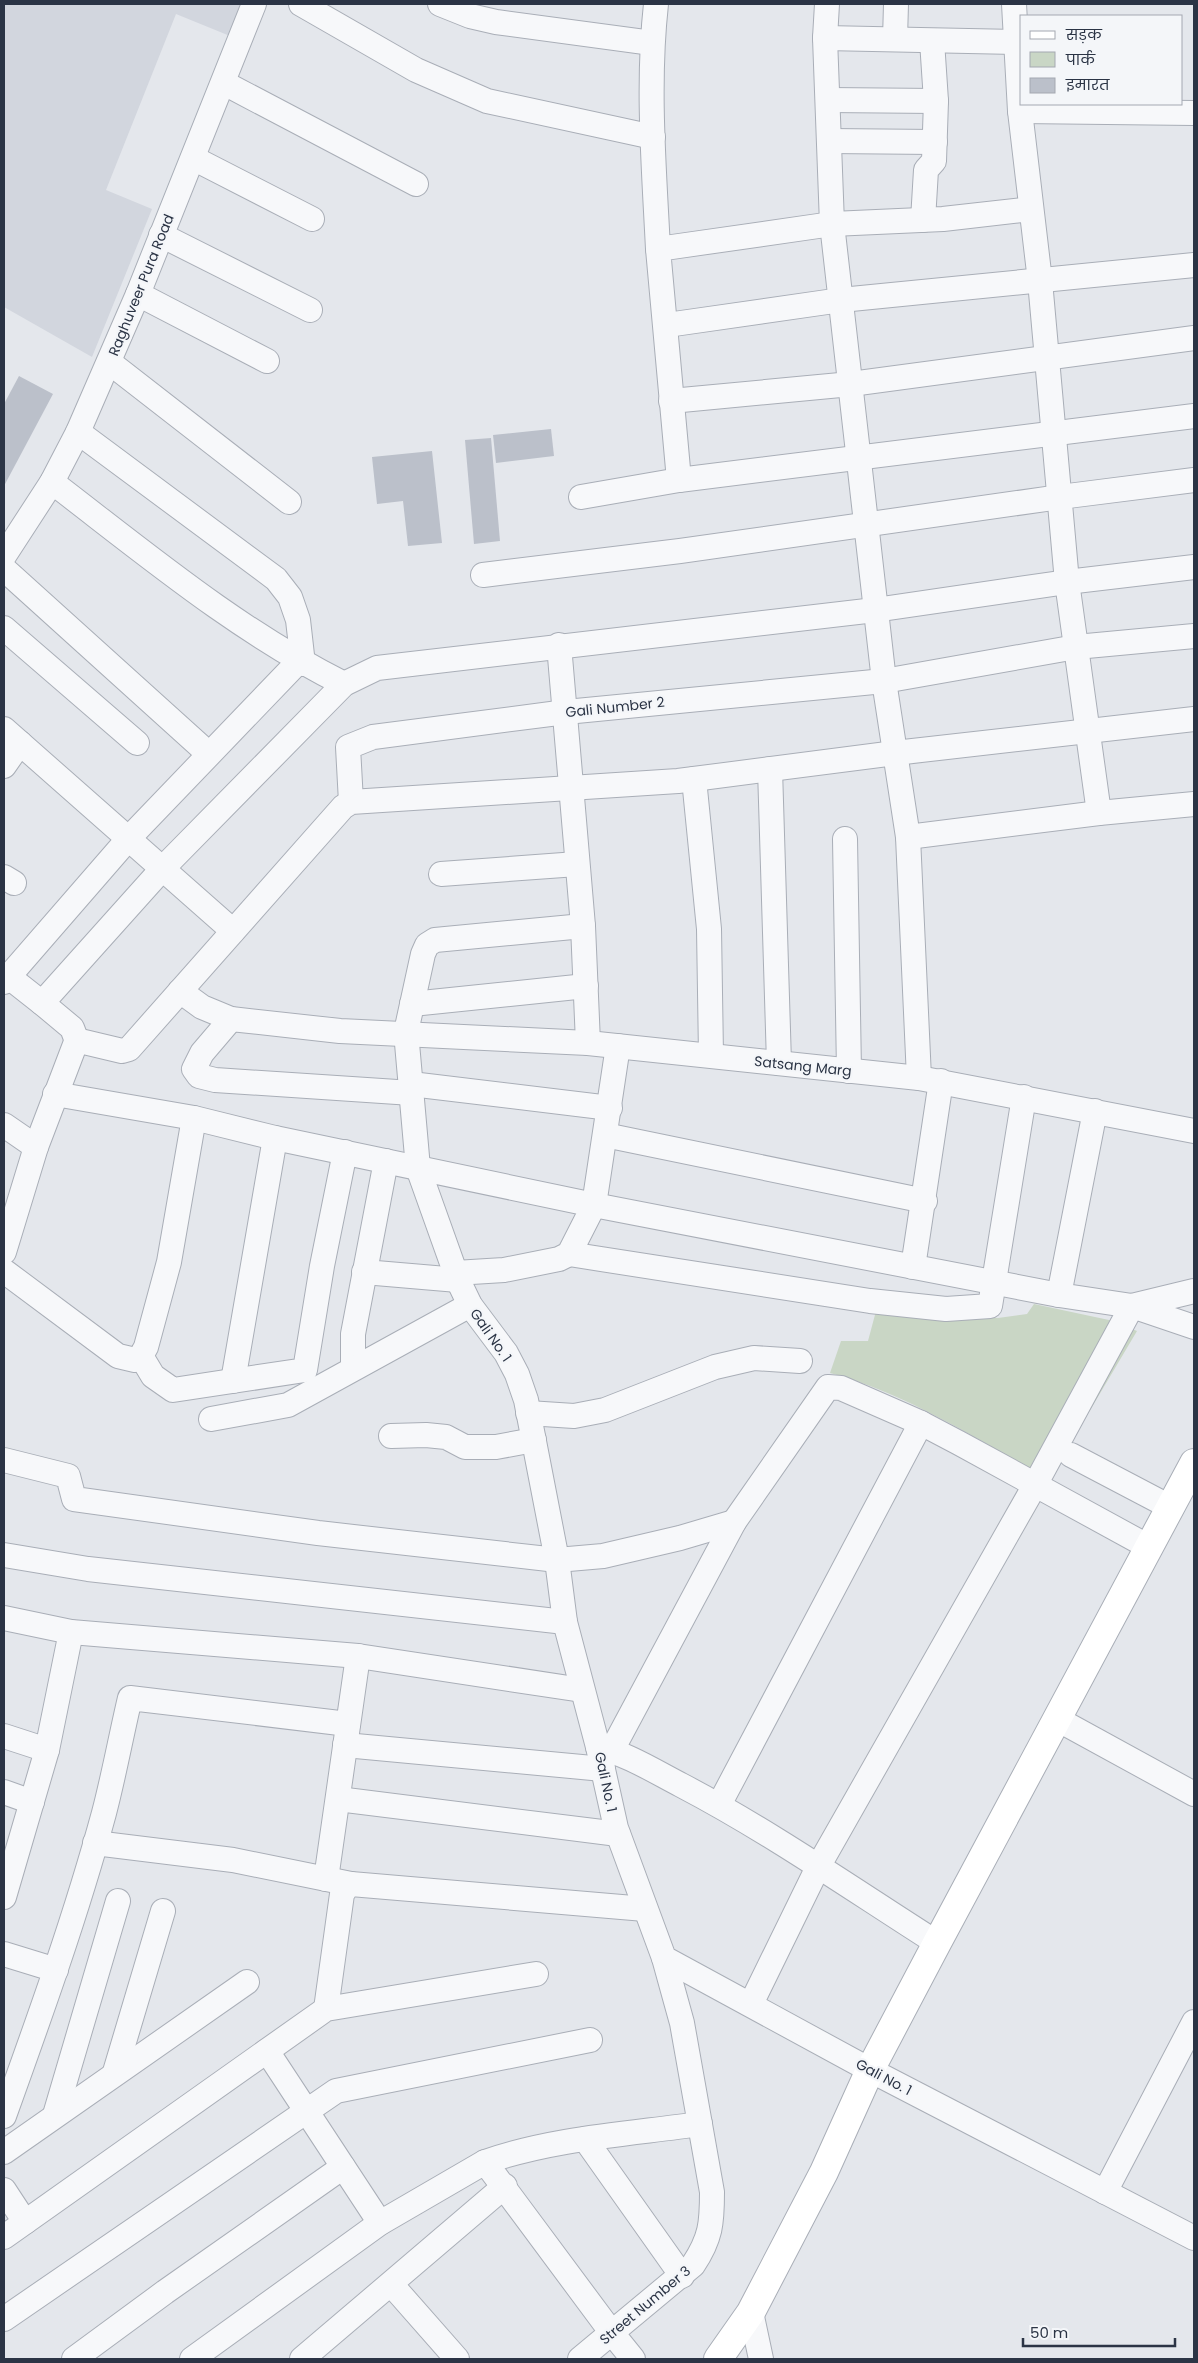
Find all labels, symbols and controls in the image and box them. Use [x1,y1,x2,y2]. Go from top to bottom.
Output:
legend [1020,15,1183,105]
text: सड़क [1065,24,1103,45]
text: पार्क [1065,49,1096,70]
text: इमारत [1065,74,1110,95]
street label: Raghuveer Pura Road [103,211,179,359]
street label: Gali Number 2 [565,692,665,722]
street label: Satsang Marg [753,1051,853,1081]
street label: Gali No. 1 [465,1304,517,1366]
street label: Gali No. 1 [590,1750,622,1814]
street label: Gali No. 1 [852,2054,916,2100]
street label: Street Number 3 [595,2261,695,2349]
scale bar [1023,2316,1176,2348]
text: 50 m [1030,2322,1068,2343]

